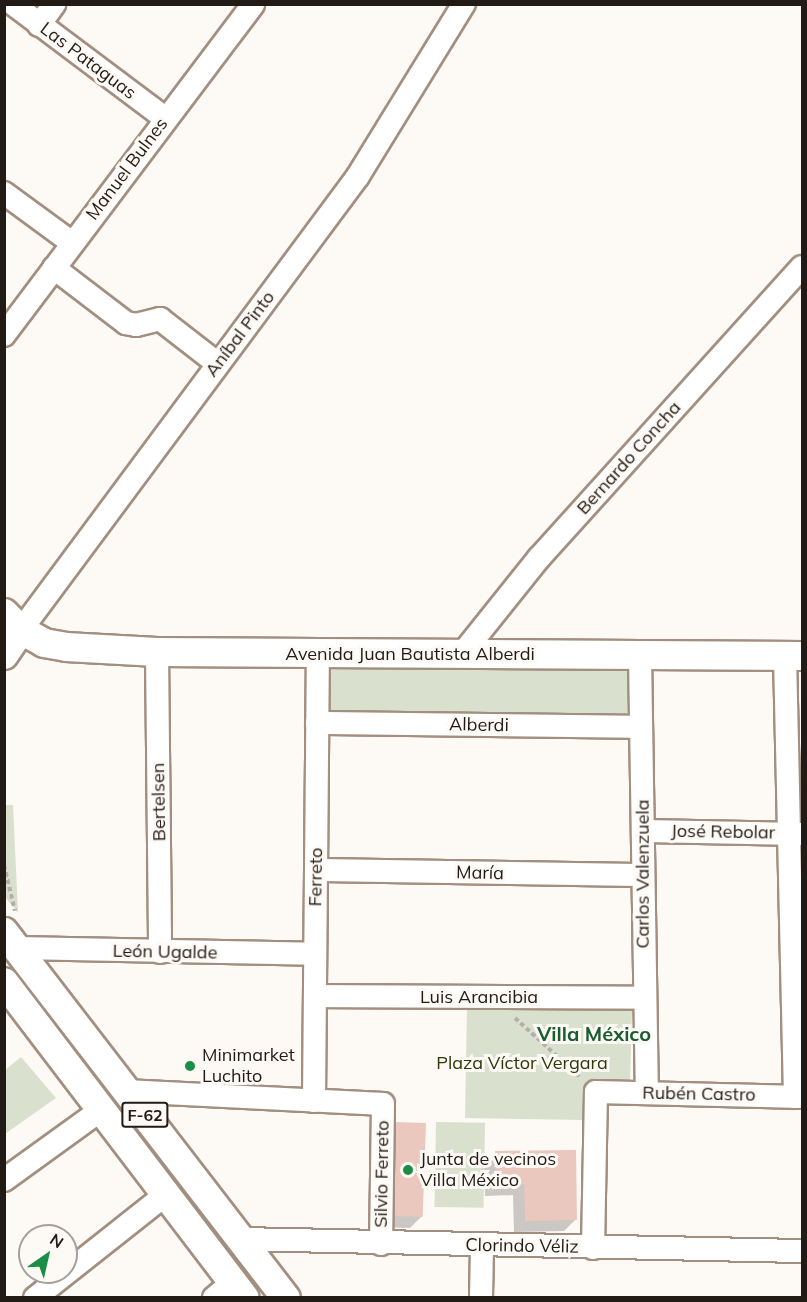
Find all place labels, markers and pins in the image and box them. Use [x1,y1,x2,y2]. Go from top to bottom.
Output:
place label: Minimarket Luchito [202,1045,295,1088]
marker: Minimarket Luchito [183,1059,197,1073]
place label: Junta de vecinos Villa México [420,1149,556,1192]
marker: Junta de vecinos Villa México [401,1163,415,1177]

